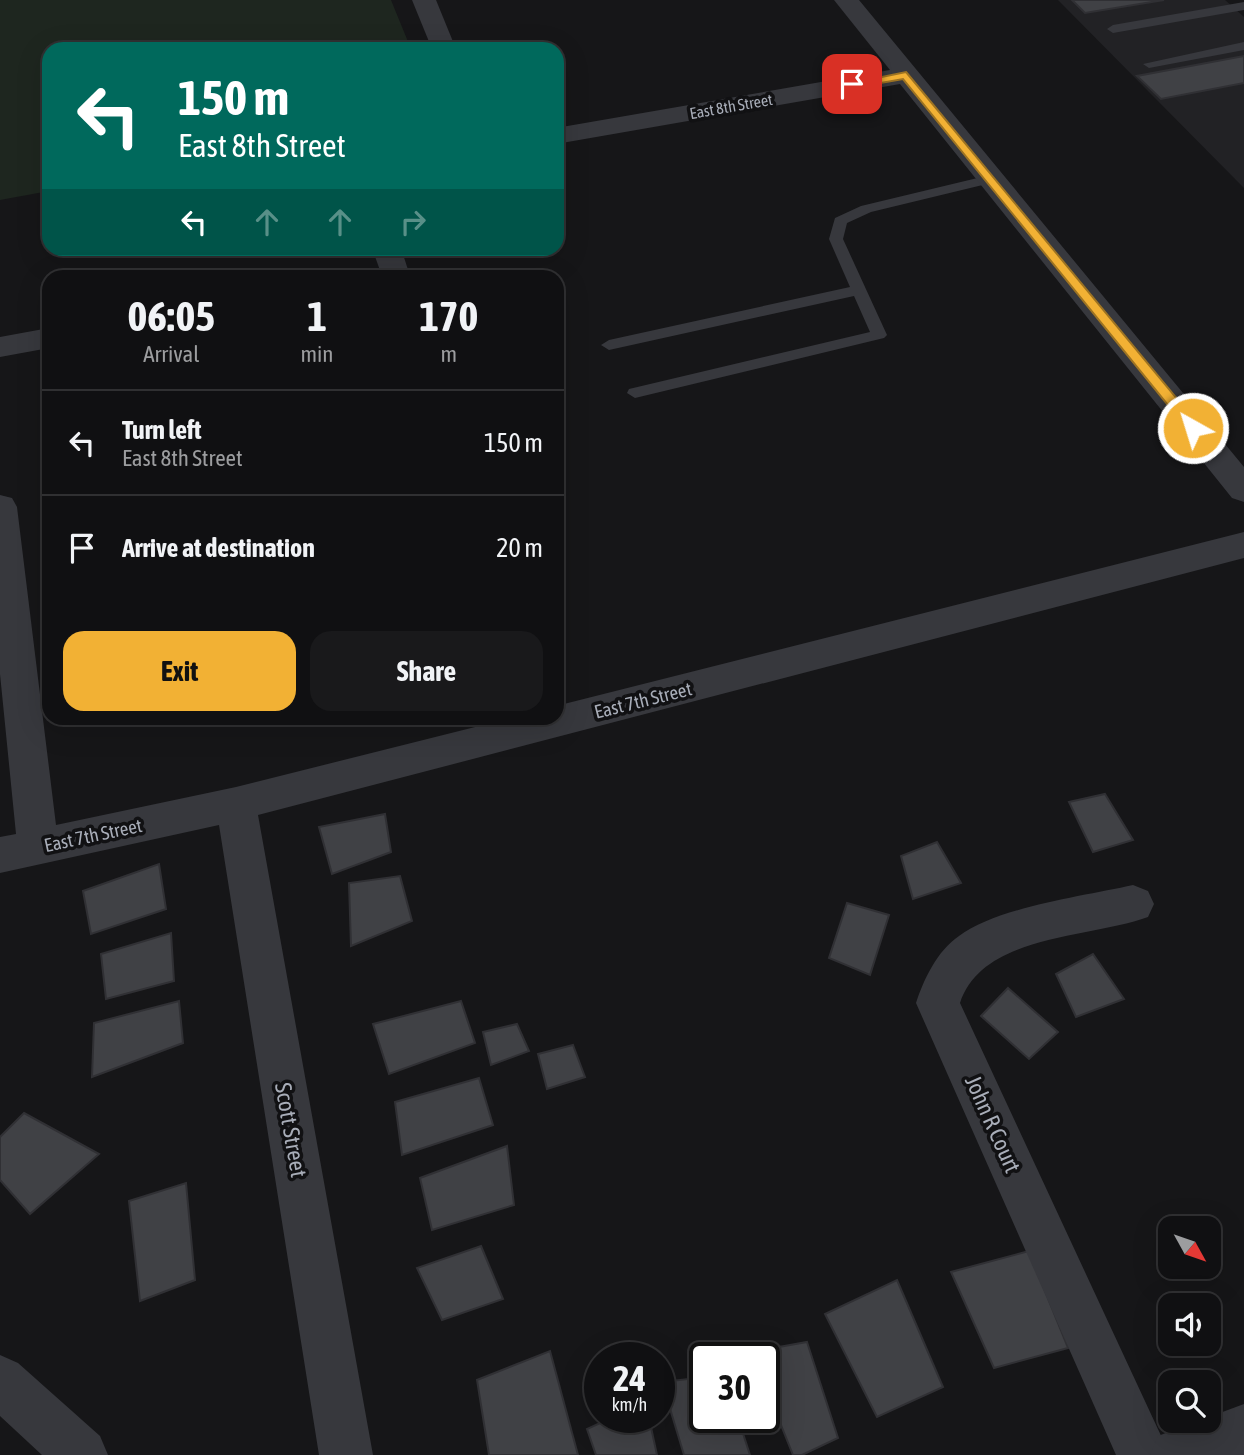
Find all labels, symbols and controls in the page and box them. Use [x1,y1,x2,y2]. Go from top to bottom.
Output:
pin [822,54,882,114]
icon: arrive [833,65,871,103]
text: 150 m [178,69,289,125]
icon: left [63,70,154,161]
street label: East 8th Street [688,90,774,122]
text: East 8th Street [178,127,346,164]
icon: left [175,203,213,241]
icon: ahead [248,203,286,241]
icon: ahead [321,203,359,241]
icon: right [394,203,432,241]
text: 06:05 [128,292,215,340]
text: 1 [307,292,327,340]
text: 170 [419,292,478,340]
text: Arrival [143,341,199,367]
text: min [301,341,334,367]
text: m [440,341,457,367]
position arrow [1156,391,1230,465]
text: Turn left [122,415,202,445]
icon: left [63,424,101,462]
text: 150 m [484,428,543,458]
text: East 8th Street [122,445,243,471]
icon: arrive [63,529,101,567]
text: Arrive at destination [122,533,315,563]
text: 20 m [496,533,543,563]
button: Exit [63,631,296,711]
button: Share [310,631,543,711]
street label: East 7th Street [592,677,694,723]
street label: East 7th Street [42,814,144,856]
street label: John R Court [960,1071,1026,1177]
street label: Scott Street [270,1081,312,1179]
north arrow [1158,1216,1222,1279]
map controls [1158,1216,1221,1433]
button: sound [1158,1293,1221,1356]
speed limit sign: 30 [689,1342,780,1433]
text: 24 [613,1358,646,1398]
button: search [1158,1370,1221,1433]
text: km/h [612,1394,647,1415]

